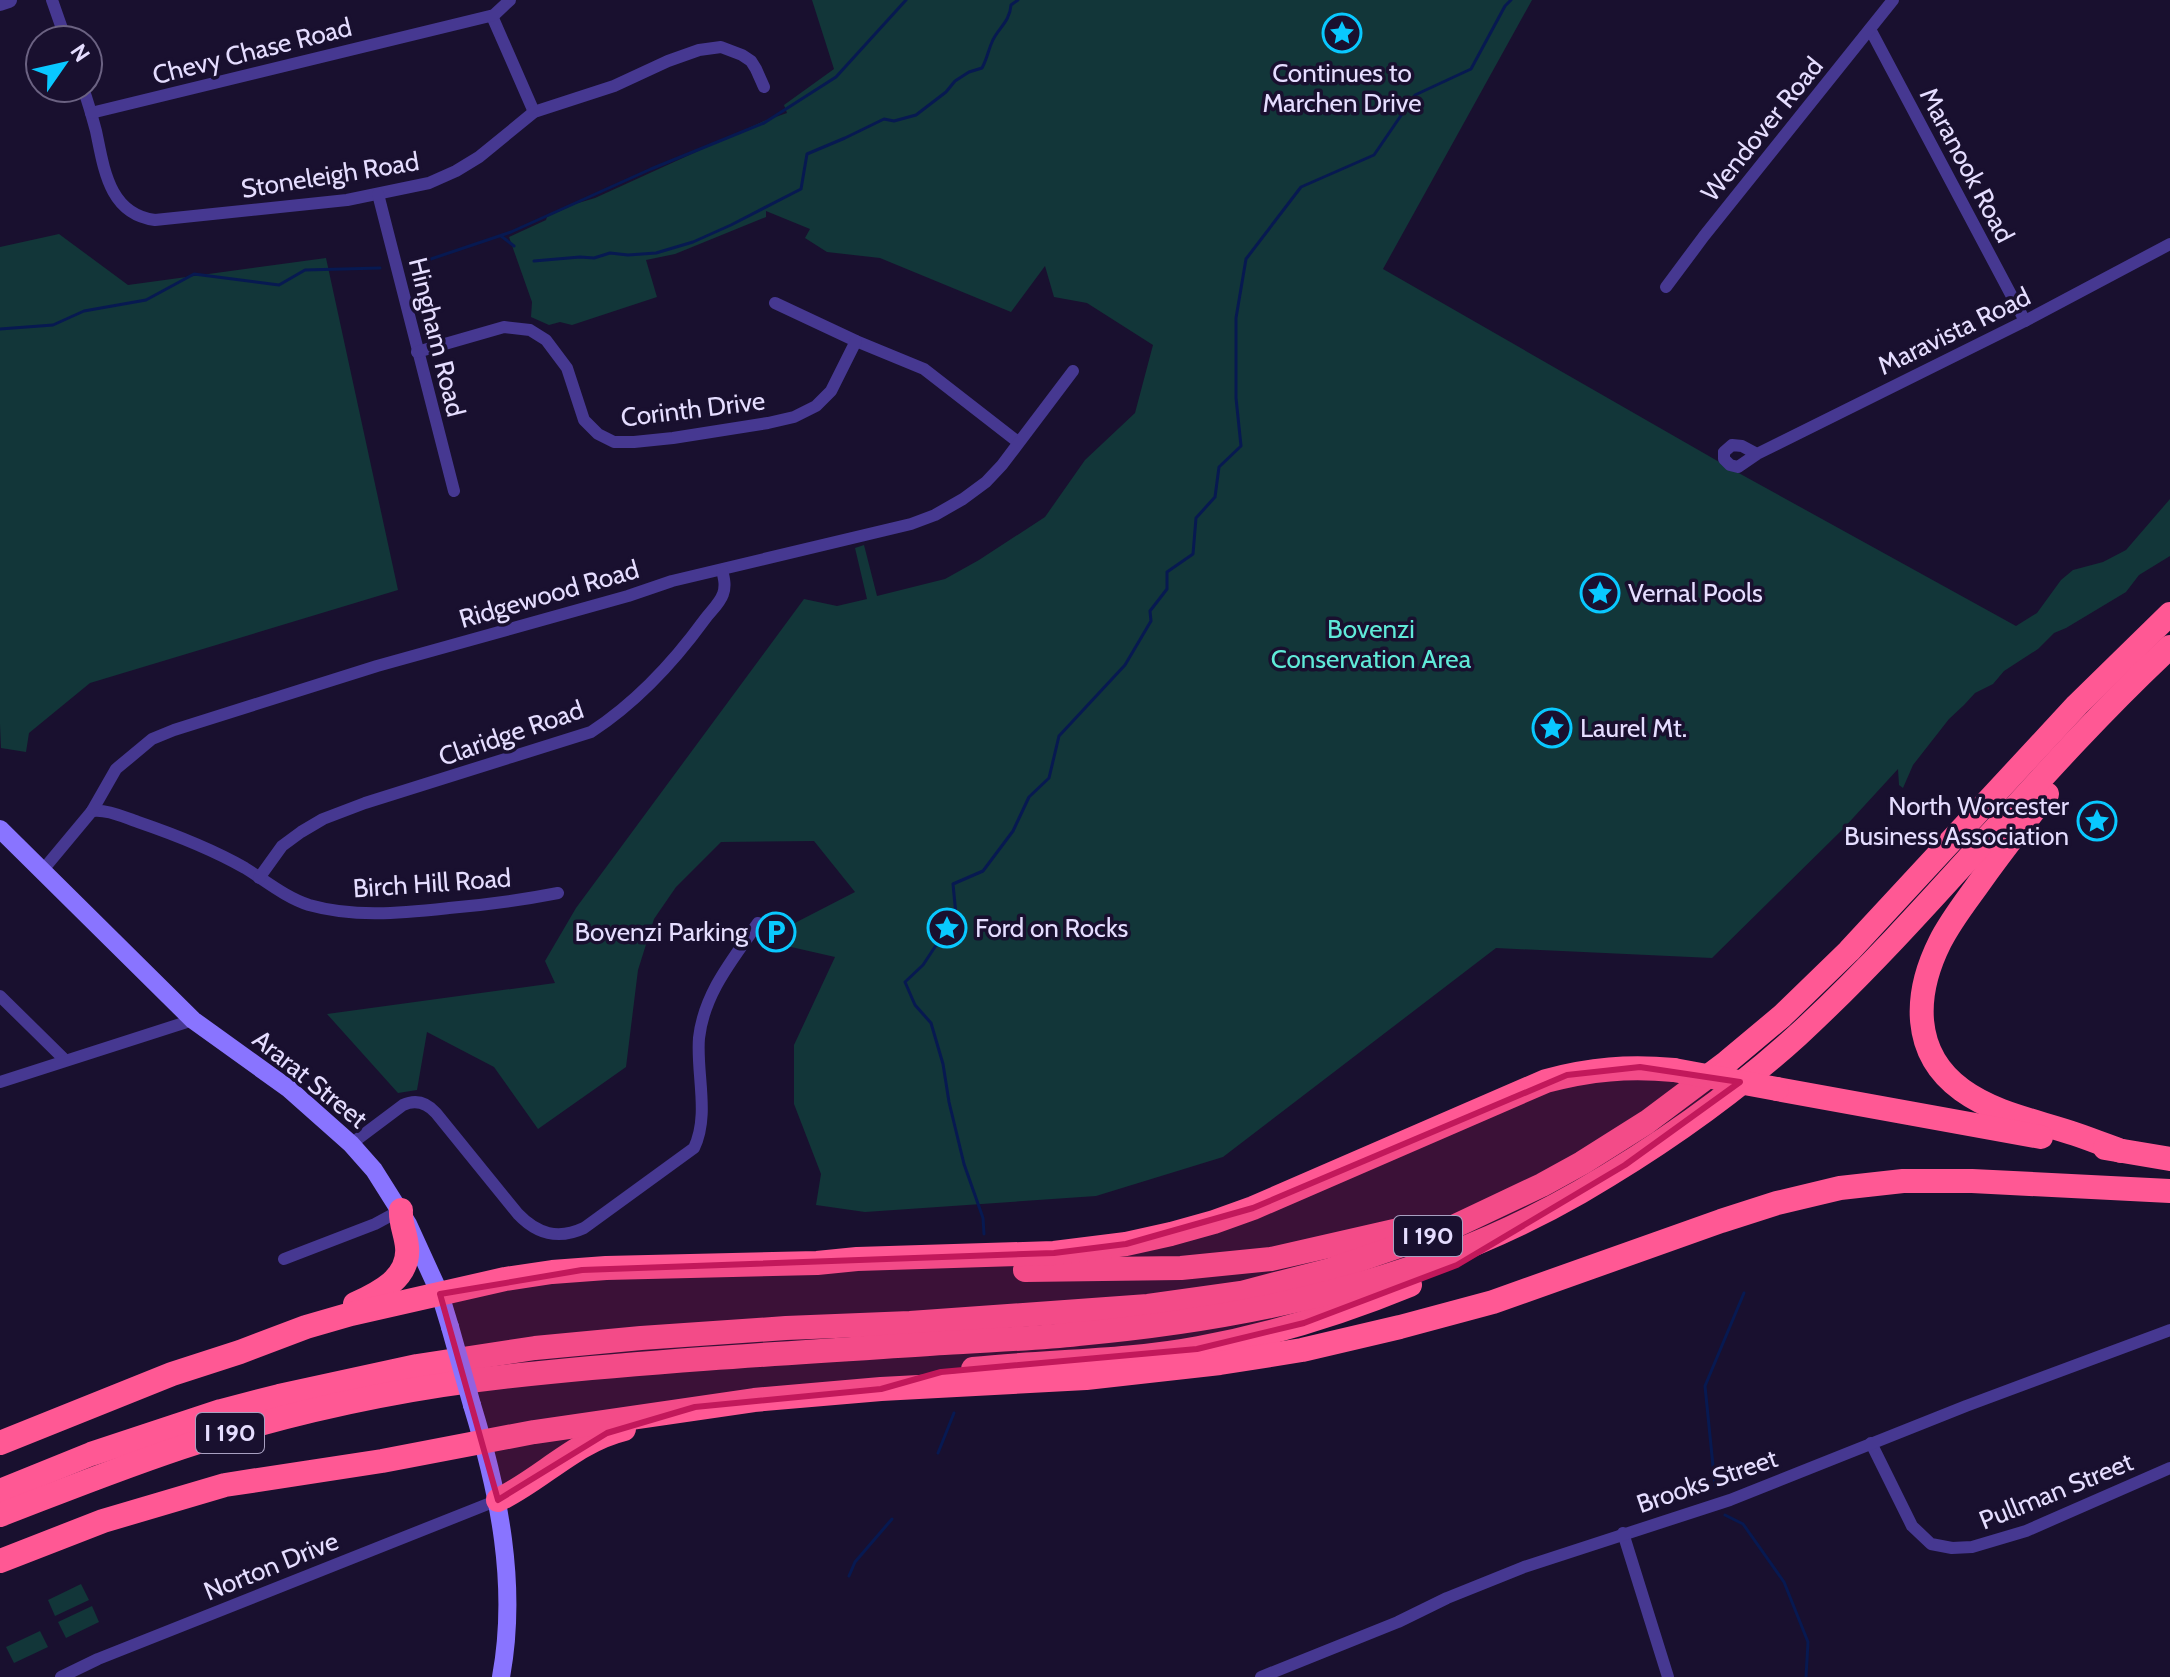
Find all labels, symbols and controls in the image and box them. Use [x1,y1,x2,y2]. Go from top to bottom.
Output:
street label: Chevy Chase Road [149,11,355,91]
place icon: Continues to Marchen Drive [1321,12,1363,54]
north arrow [24,24,104,104]
text: N [65,39,96,67]
street label: Wendover Road [1694,50,1830,208]
place label: Continues to Marchen Drive [1262,57,1422,119]
street label: Maranook Road [1913,82,2021,248]
street label: Stoneleigh Road [239,145,421,205]
street label: Hingham Road [402,254,472,420]
street label: Maravista Road [1872,280,2036,382]
street label: Corinth Drive [619,384,767,434]
street label: Ridgewood Road [455,553,643,635]
place icon: Vernal Pools [1579,572,1621,614]
place label: Vernal Pools [1628,577,1763,609]
park label: Bovenzi Conservation Area [1271,613,1472,675]
street label: Claridge Road [434,693,588,773]
place icon: Laurel Mt. [1531,707,1573,749]
place label: Laurel Mt. [1580,712,1687,744]
place label: North Worcester Business Association [1844,790,2070,852]
place icon: North Worcester Business Association [2076,800,2118,842]
street label: Birch Hill Road [352,862,512,904]
place icon: Ford on Rocks [926,907,968,949]
parking icon: Bovenzi Parking [755,911,797,953]
place label: Ford on Rocks [975,912,1129,944]
place label: Bovenzi Parking [575,916,749,948]
street label: Ararat Street [246,1023,374,1135]
road number: I 190 [1394,1216,1462,1256]
road number: I 190 [196,1413,264,1453]
street label: Brooks Street [1632,1442,1782,1520]
street label: Pullman Street [1974,1446,2138,1536]
street label: Norton Drive [199,1525,343,1607]

